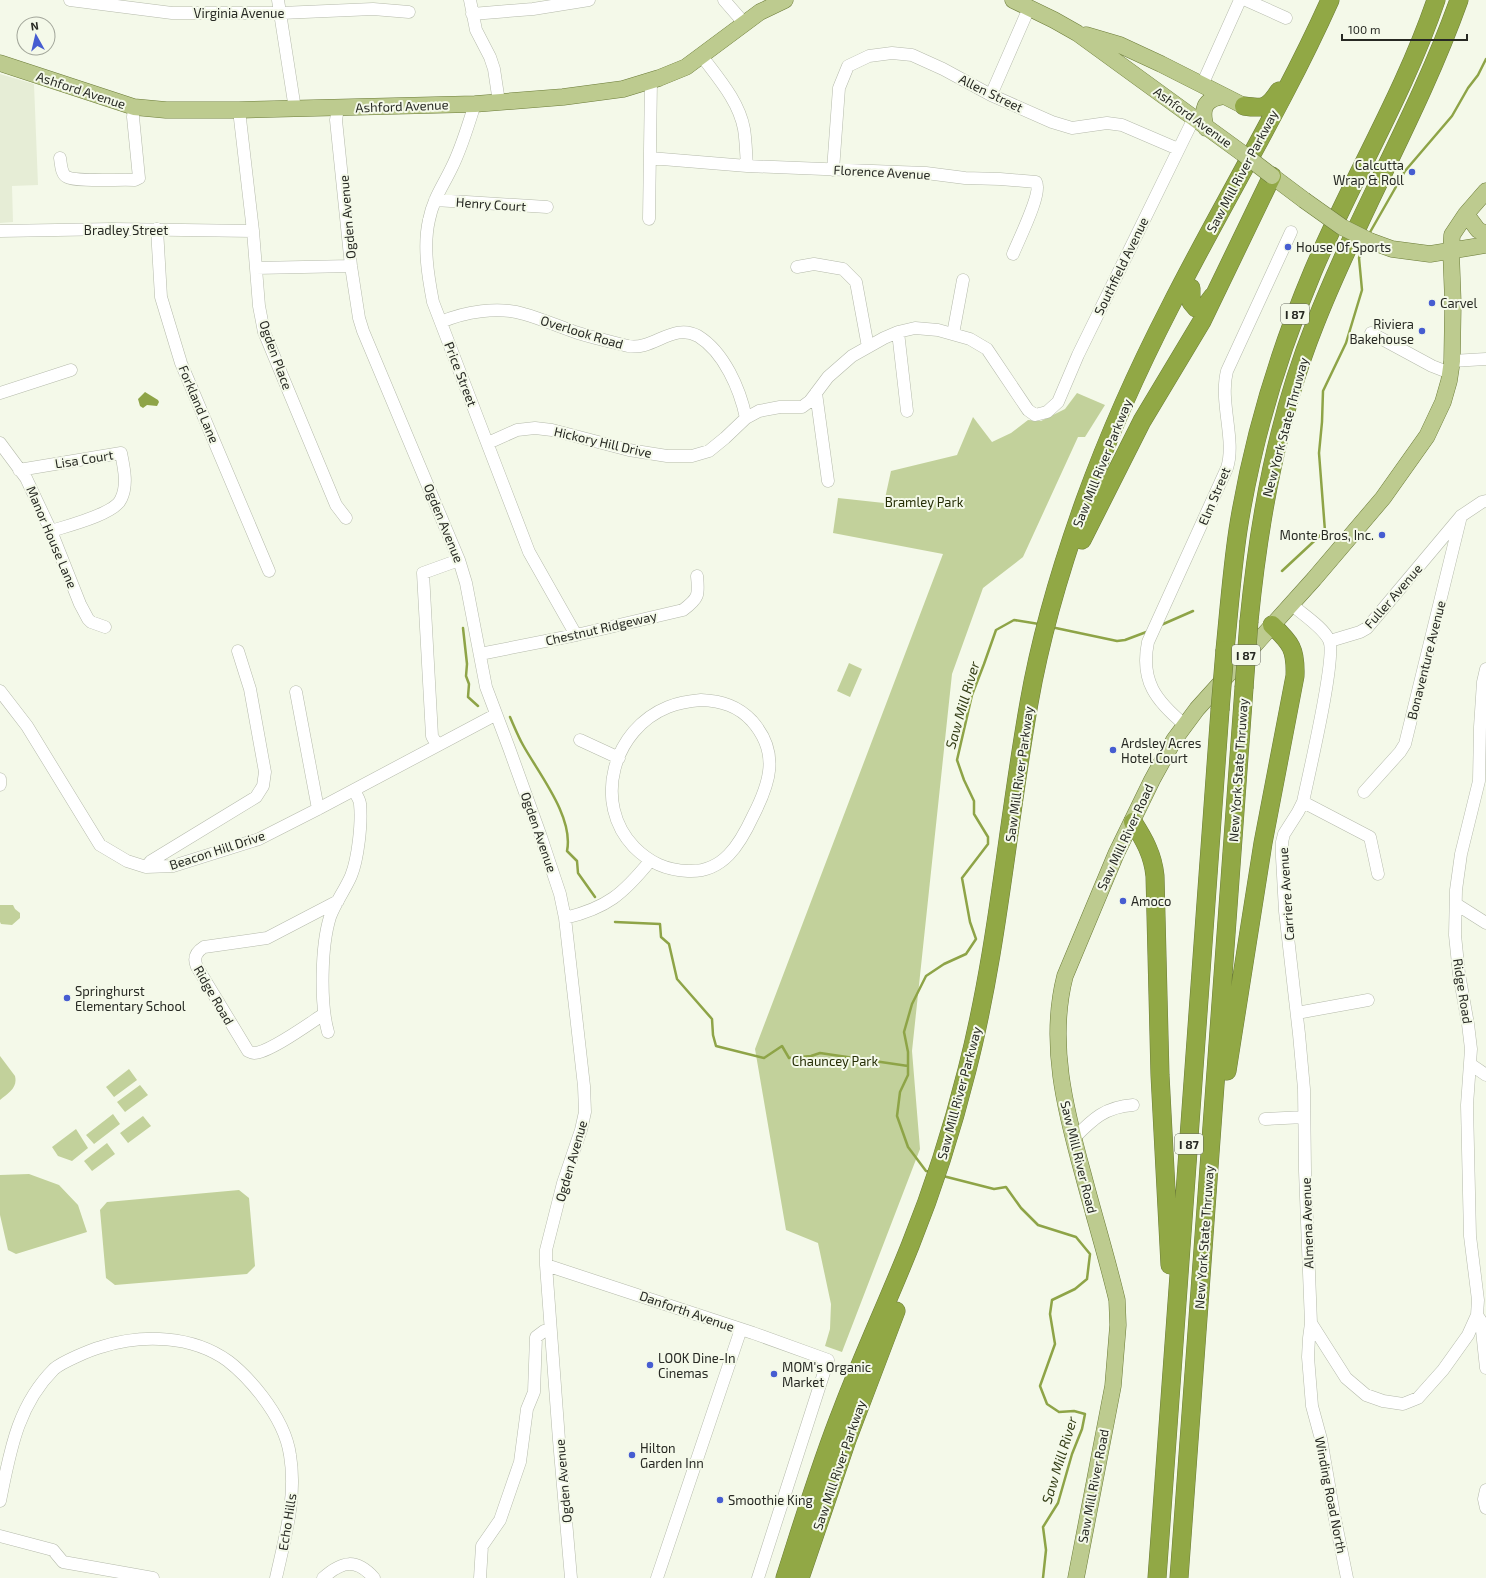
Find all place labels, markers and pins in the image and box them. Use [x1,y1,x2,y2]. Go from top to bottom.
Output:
place label: Calcutta Wrap & Roll [1333,157,1404,188]
marker: Calcutta Wrap & Roll [1407,167,1417,177]
place label: House Of Sports [1296,239,1391,255]
marker: House Of Sports [1283,242,1293,252]
place label: Carvel [1440,295,1478,311]
marker: Carvel [1427,298,1437,308]
place label: Riviera Bakehouse [1349,316,1414,347]
marker: Riviera Bakehouse [1417,326,1427,336]
place label: Monte Bros, Inc. [1280,527,1374,543]
marker: Monte Bros, Inc. [1377,530,1387,540]
place label: Ardsley Acres Hotel Court [1121,735,1201,766]
marker: Ardsley Acres Hotel Court [1108,745,1118,755]
place label: Amoco [1131,893,1172,909]
marker: Amoco [1118,896,1128,906]
place label: Springhurst Elementary School [75,983,186,1014]
marker: Springhurst Elementary School [62,993,72,1003]
place label: LOOK Dine-In Cinemas [658,1350,735,1381]
place label: MOM's Organic Market [782,1359,871,1390]
marker: LOOK Dine-In Cinemas [645,1360,655,1370]
marker: MOM's Organic Market [769,1369,779,1379]
place label: Hilton Garden Inn [640,1440,704,1471]
marker: Hilton Garden Inn [627,1450,637,1460]
place label: Smoothie King [728,1492,813,1508]
marker: Smoothie King [715,1495,725,1505]

